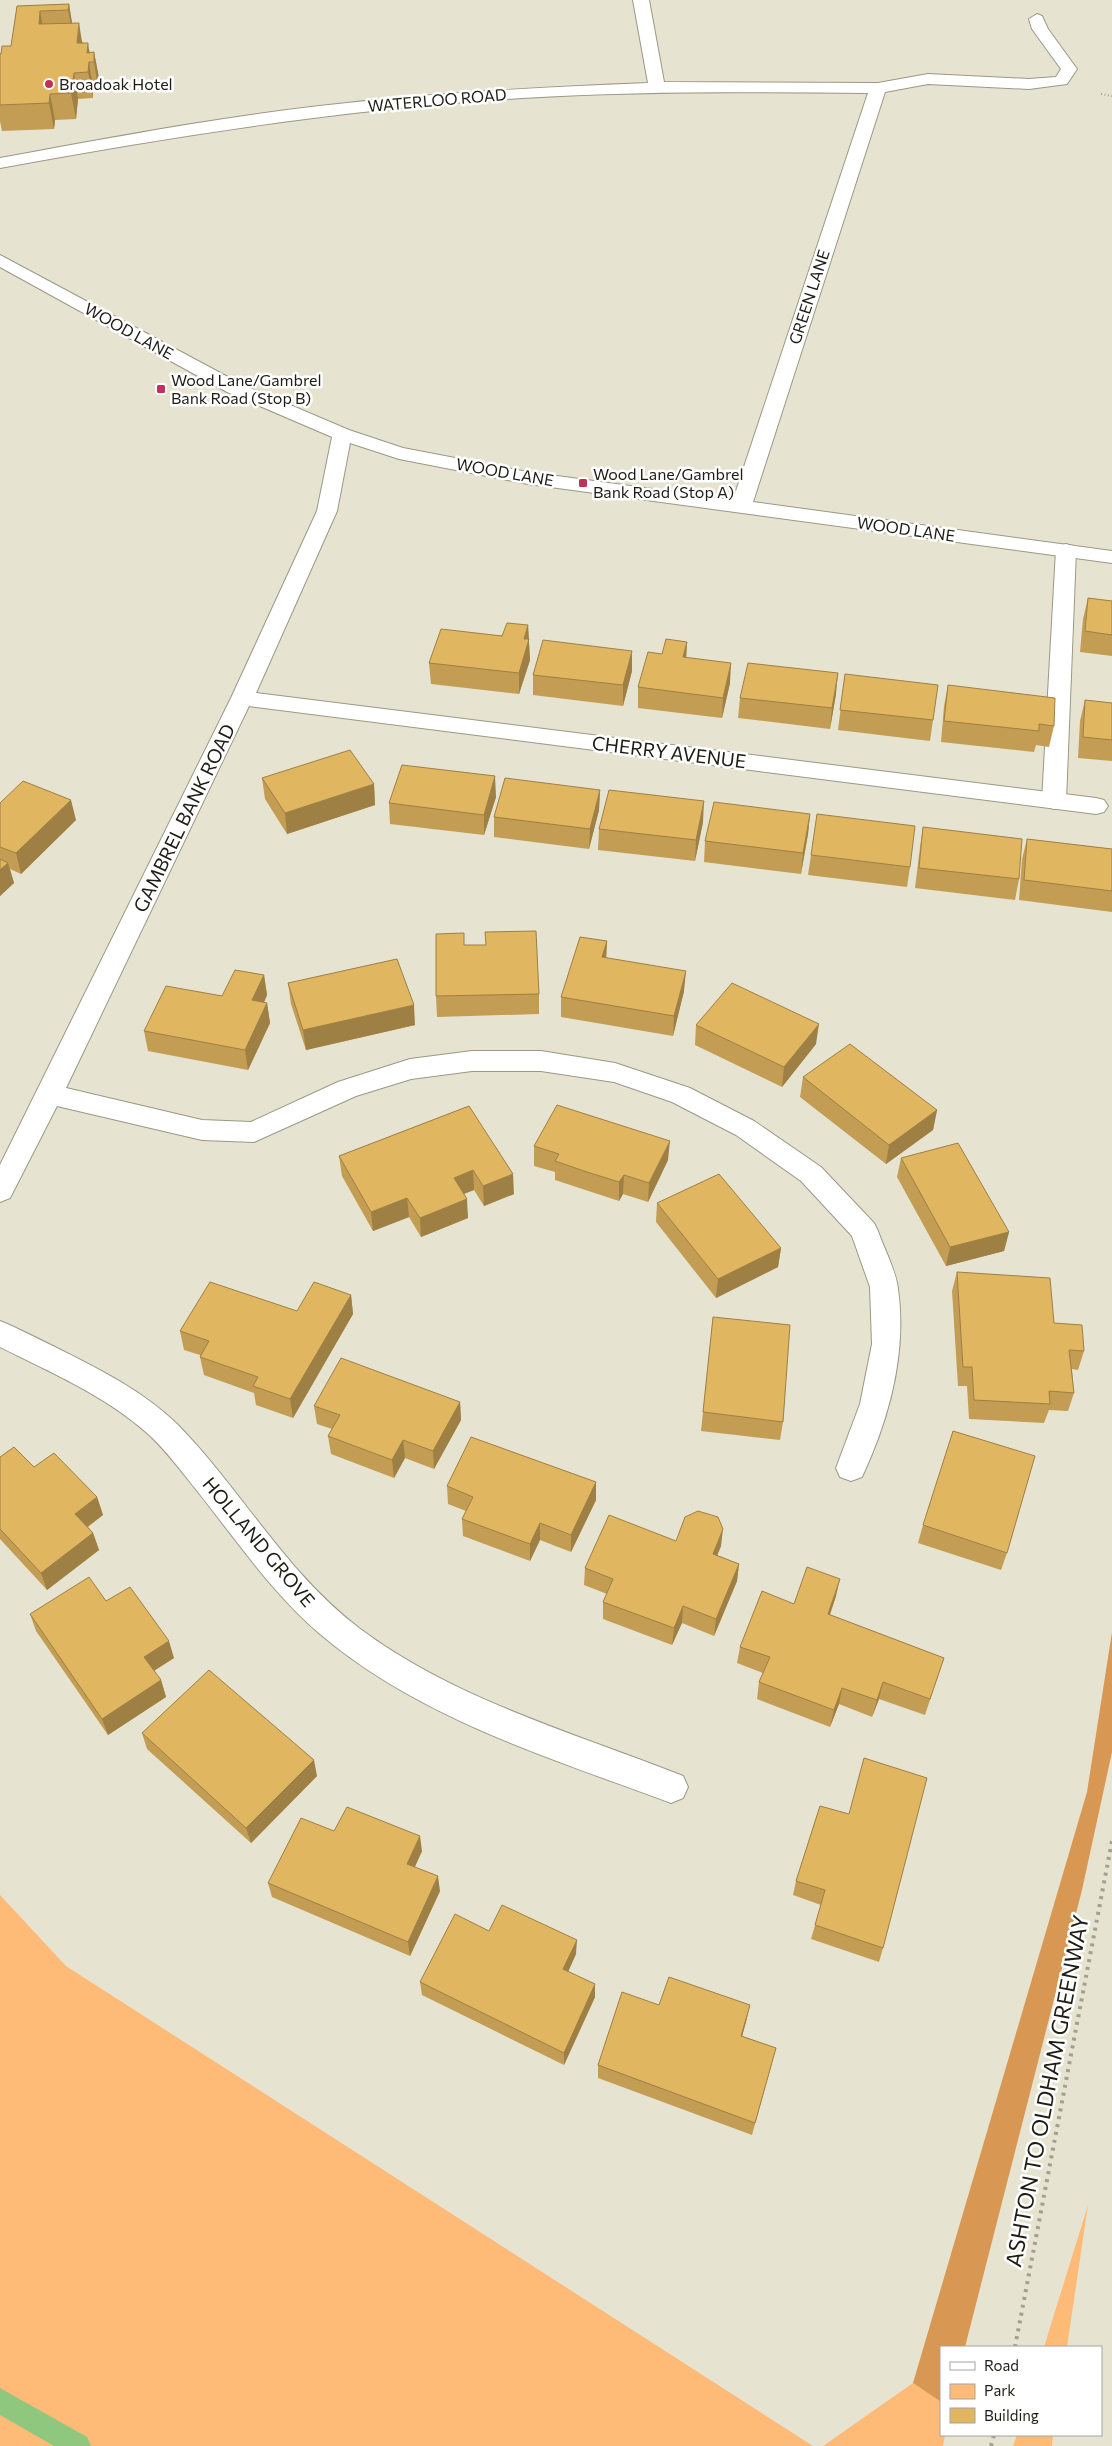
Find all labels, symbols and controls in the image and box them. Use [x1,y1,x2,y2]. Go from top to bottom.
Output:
place label: Broadoak Hotel [59,74,173,93]
marker: Broadoak Hotel [43,78,55,90]
street label: WATERLOO ROAD [367,84,507,115]
street label: GREEN LANE [784,247,833,347]
street label: WOOD LANE [81,298,177,363]
place label: Wood Lane/Gambrel Bank Road (Stop B) [171,370,322,407]
marker: Wood Lane/Gambrel Bank Road (Stop B) [155,383,167,395]
street label: WOOD LANE [455,454,555,489]
place label: Wood Lane/Gambrel Bank Road (Stop A) [593,464,744,501]
marker: Wood Lane/Gambrel Bank Road (Stop A) [577,477,589,489]
street label: WOOD LANE [856,512,956,545]
street label: GAMBREL BANK ROAD [128,720,239,916]
street label: CHERRY AVENUE [591,731,747,772]
street label: HOLLAND GROVE [198,1472,320,1611]
street label: ASHTON TO OLDHAM GREENWAY [999,1913,1094,2269]
legend [940,2346,1102,2436]
text: Road [984,2356,1019,2374]
text: Park [984,2381,1015,2399]
text: Building [984,2406,1039,2424]

